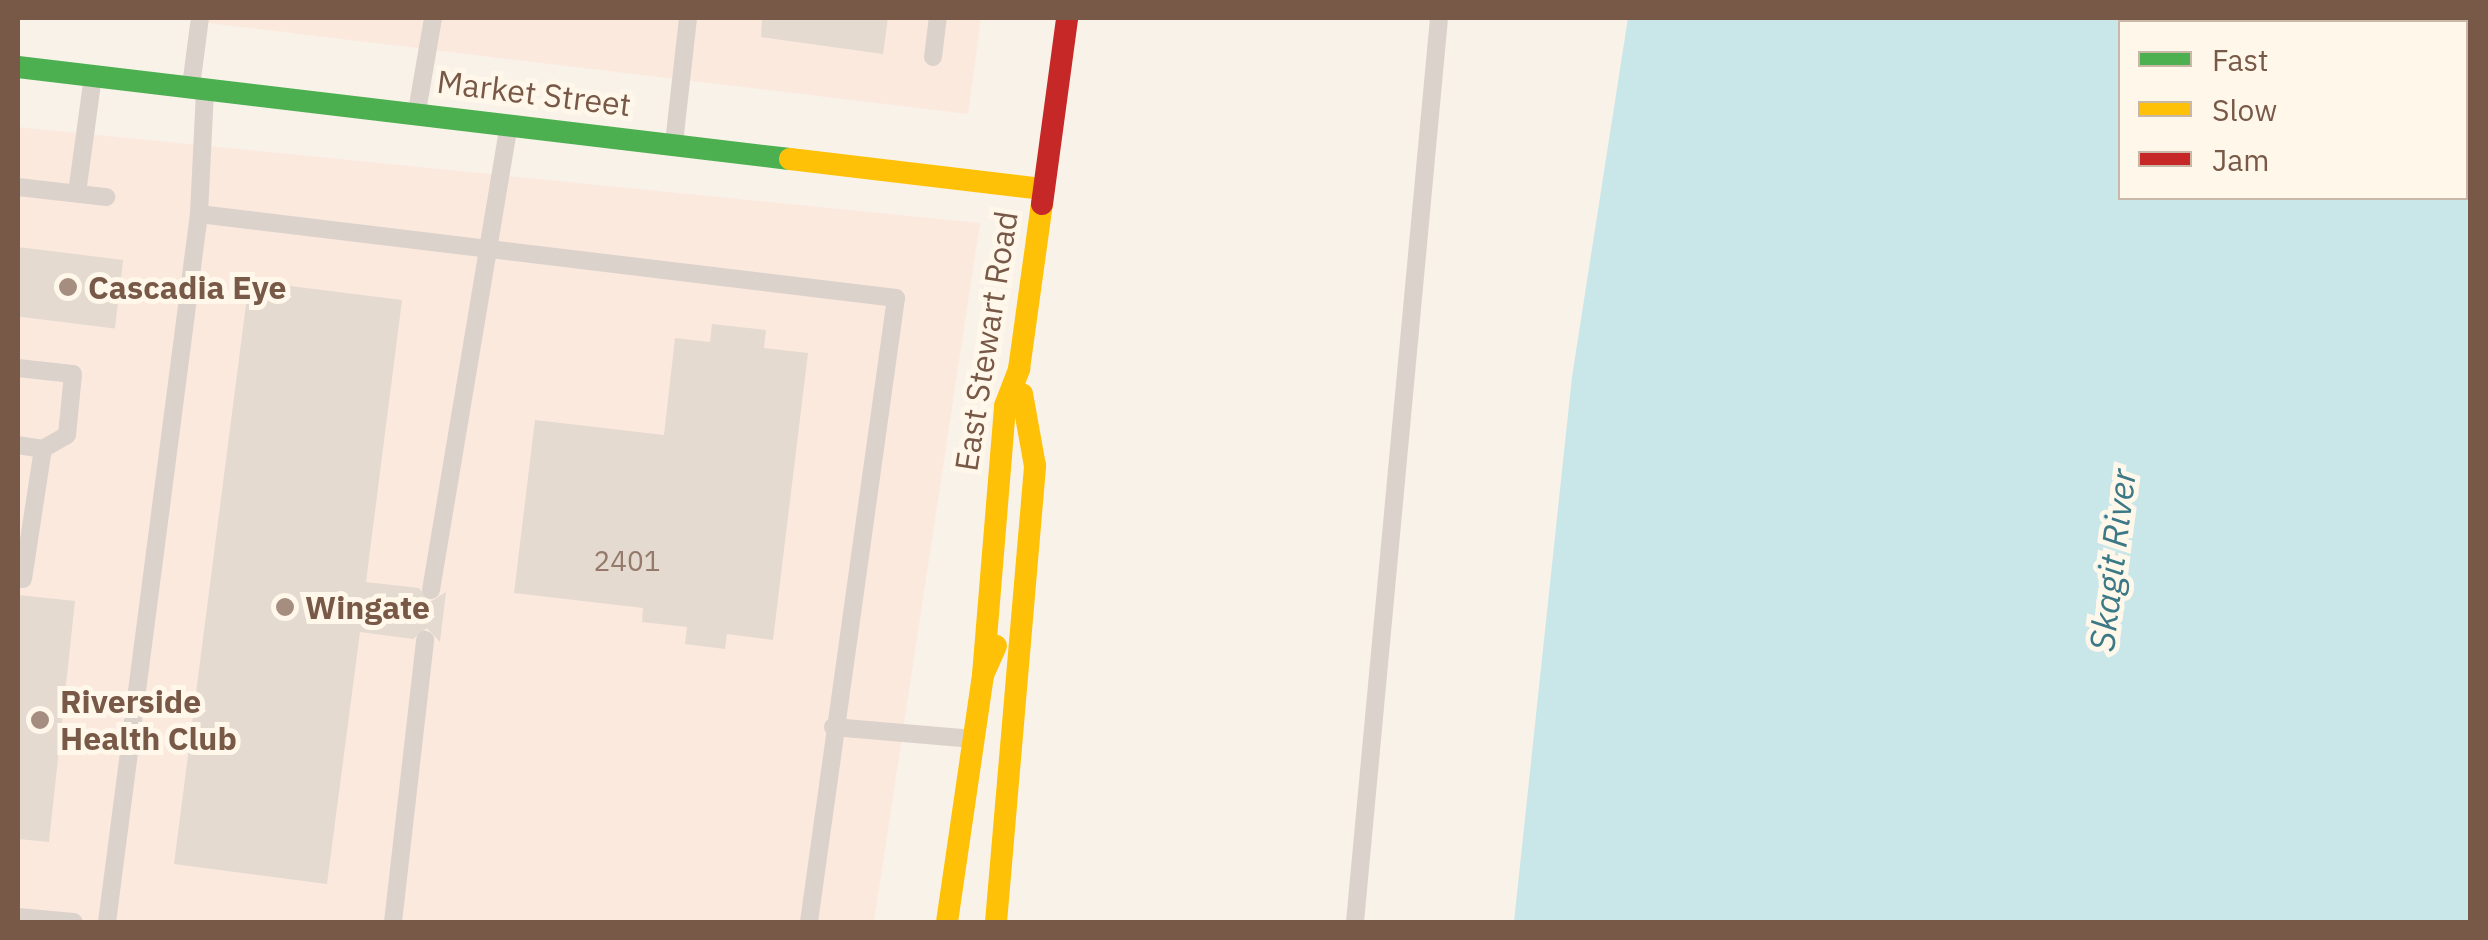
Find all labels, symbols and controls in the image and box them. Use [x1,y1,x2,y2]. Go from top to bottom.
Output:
legend [2118,20,2468,200]
text: Fast [2212,40,2269,79]
street label: Market Street [435,62,633,124]
text: Slow [2212,90,2277,129]
text: Jam [2212,140,2270,179]
street label: East Stewart Road [946,208,1026,474]
place label: Cascadia Eye [88,268,287,306]
marker: Cascadia Eye [57,276,79,298]
water label: Skagit River [2080,467,2144,653]
house number: 2401 [593,544,661,578]
place label: Wingate [305,588,430,626]
marker: Wingate [274,596,296,618]
place label: Riverside Health Club [60,683,237,758]
marker: Riverside Health Club [29,709,51,731]

